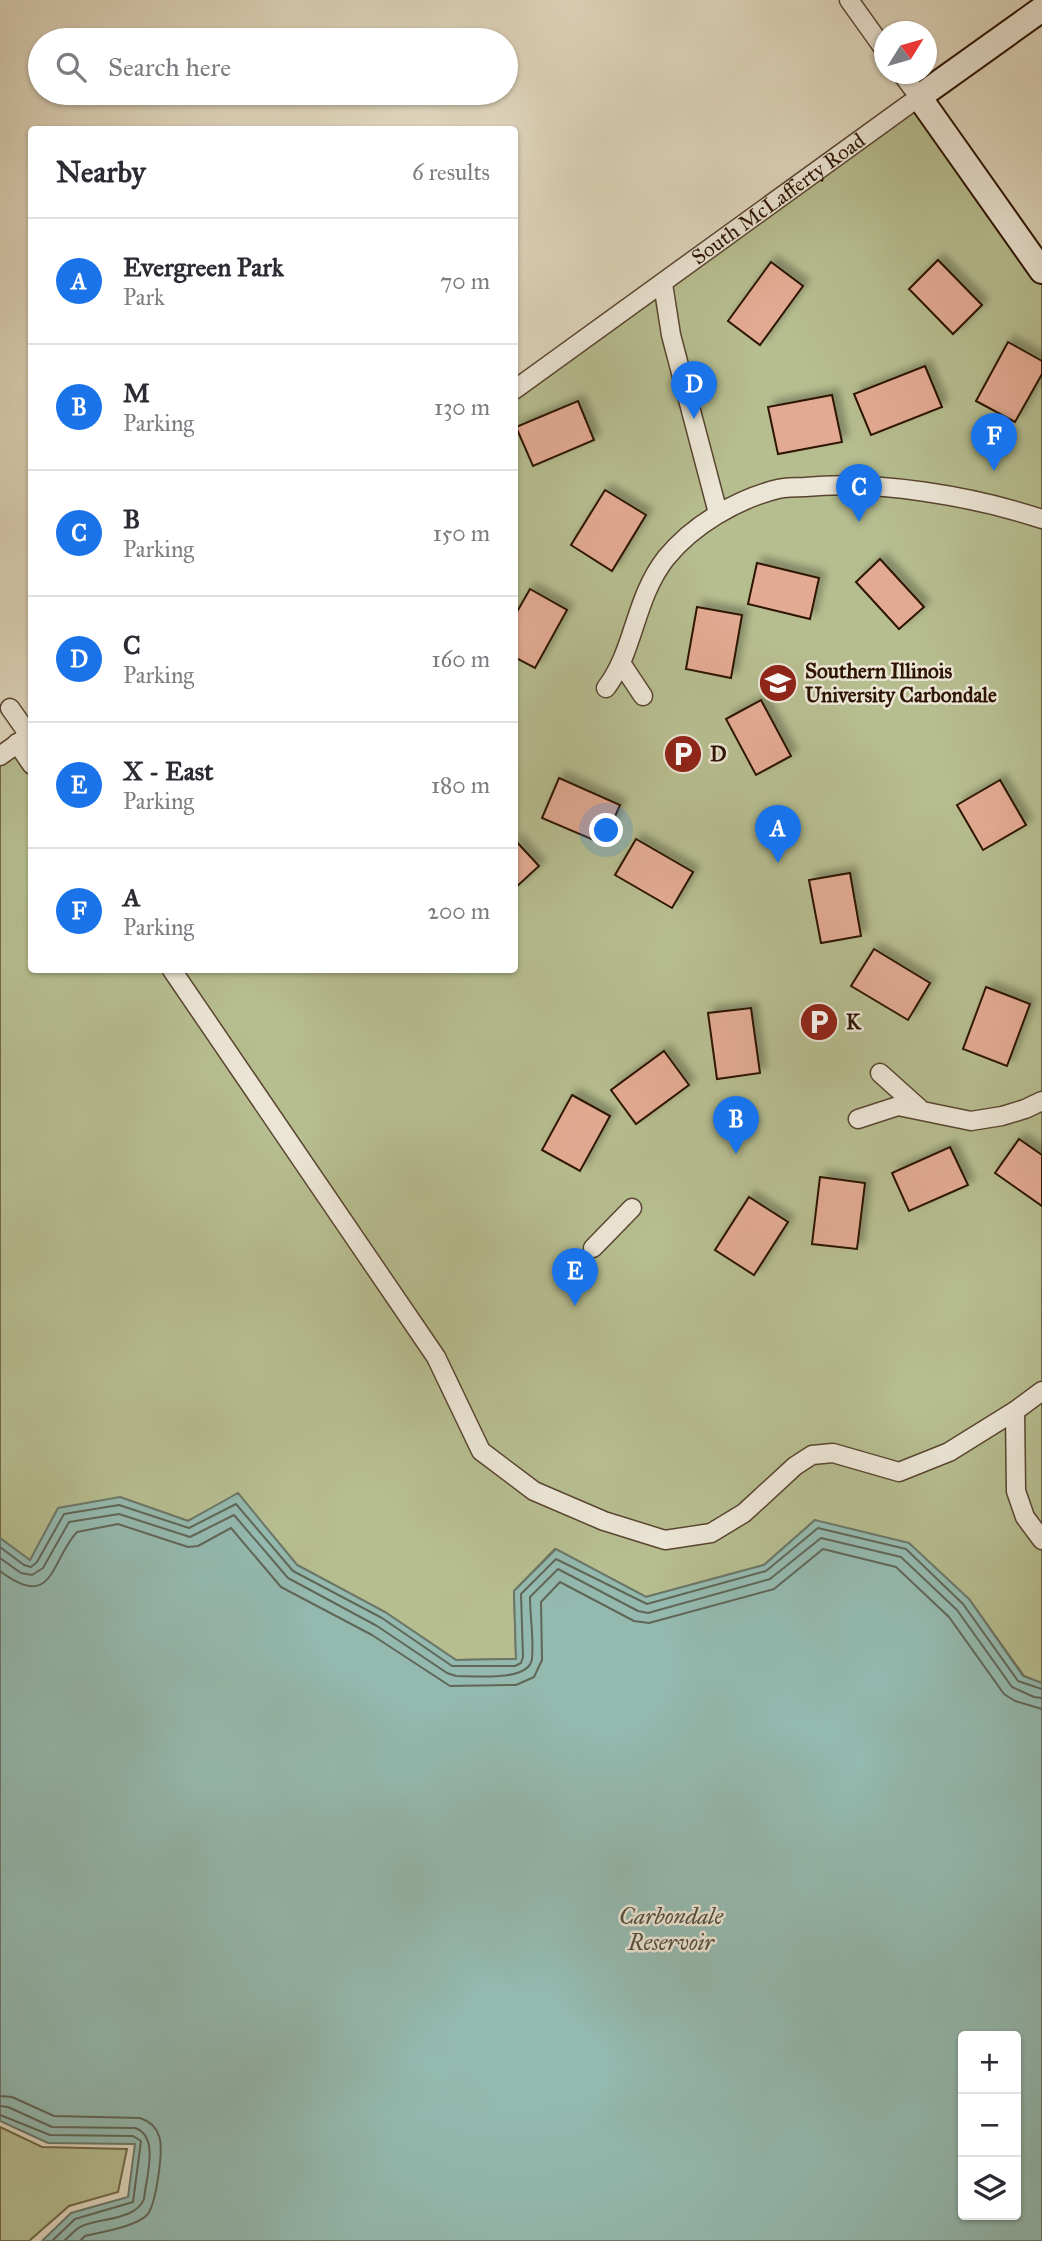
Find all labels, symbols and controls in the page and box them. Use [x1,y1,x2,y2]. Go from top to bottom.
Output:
north arrow [874,21,937,84]
search box [28,28,518,105]
icon: search [52,48,90,86]
text: Search here [108,51,231,83]
street label: South McLafferty Road [686,127,870,270]
text: Nearby [56,154,146,190]
text: 6 results [412,158,490,186]
text: Evergreen Park [123,251,284,283]
text: A [71,267,87,295]
text: 70 m [440,267,490,295]
text: Park [123,283,165,311]
pin: D [671,361,717,419]
text: M [123,377,150,409]
text: B [71,393,87,421]
text: 130 m [434,393,490,421]
text: Parking [123,409,194,437]
pin: F [971,413,1017,471]
pin: C [836,464,882,522]
text: B [123,503,140,535]
text: C [71,519,87,547]
text: 150 m [433,519,490,547]
text: Parking [123,535,194,563]
text: C [123,629,141,661]
text: D [70,645,88,673]
text: 160 m [432,645,490,673]
place label: Southern Illinois University Carbondale [805,658,997,708]
text: Parking [123,661,194,689]
school or university icon: Southern Illinois University Carbondale [757,662,799,704]
parking icon: D [662,733,704,775]
place label: D [710,741,727,767]
text: X - East [123,755,213,787]
text: E [71,771,87,799]
text: 180 m [431,771,490,799]
text: Parking [123,787,194,815]
pin: A [755,805,801,863]
your location [589,813,623,847]
text: A [123,881,141,913]
text: F [71,897,87,925]
text: 200 m [428,897,490,925]
text: Parking [123,913,194,941]
parking icon: K [798,1001,840,1043]
place label: K [846,1009,862,1035]
pin: B [713,1096,759,1154]
pin: E [552,1248,598,1306]
water label: Carbondale Reservoir [619,1902,724,1956]
map controls [958,2031,1021,2220]
button: + [958,2031,1021,2094]
button: − [958,2094,1021,2157]
button: layers [958,2157,1021,2220]

